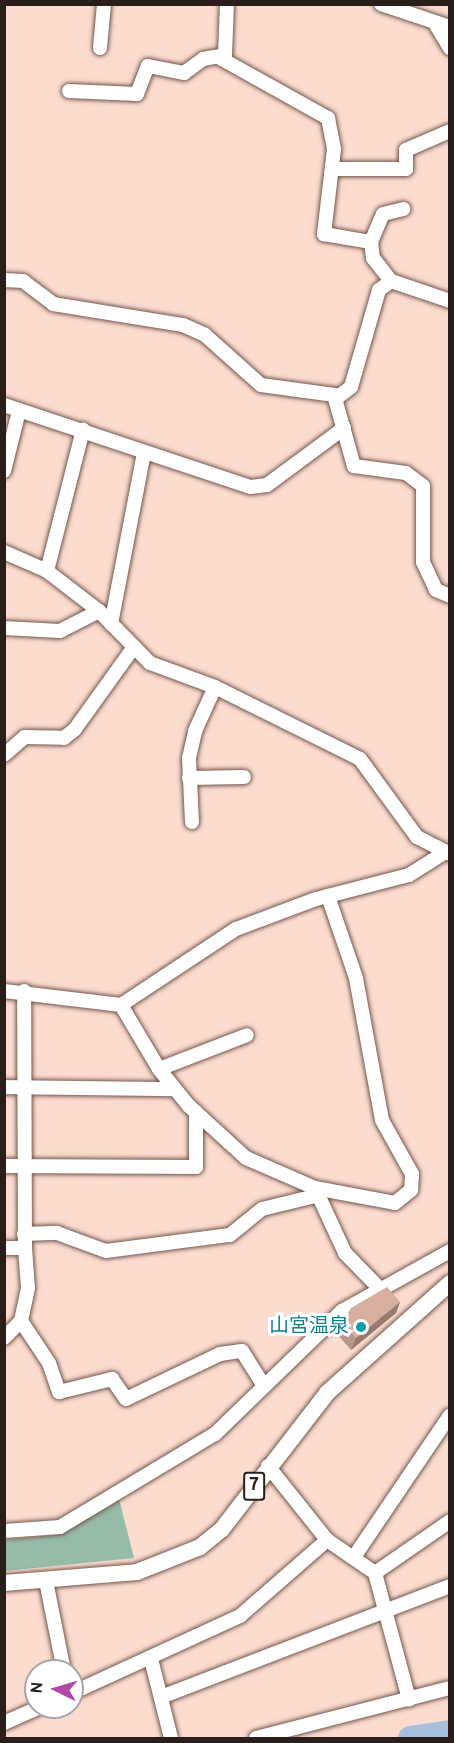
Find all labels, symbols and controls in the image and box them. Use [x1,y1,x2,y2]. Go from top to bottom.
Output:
place label: 山宮温泉 [269,1315,349,1339]
marker: 山宮温泉 [354,1320,368,1334]
road number: 7 [242,1471,266,1501]
north arrow [24,1659,84,1719]
text: N [28,1681,49,1694]

